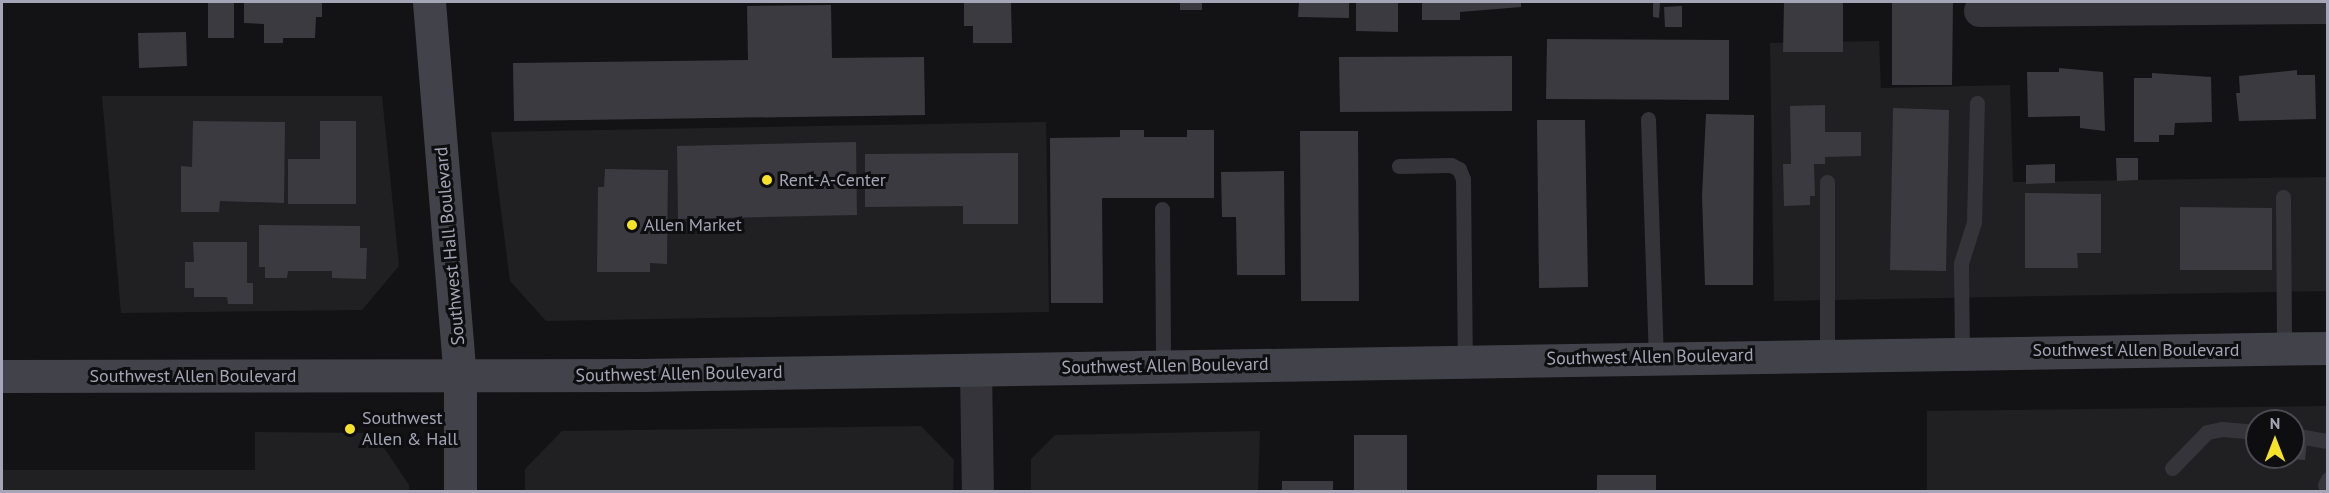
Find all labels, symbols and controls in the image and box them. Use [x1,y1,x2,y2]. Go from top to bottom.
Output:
street label: Southwest Hall Boulevard [431,146,469,346]
place label: Rent-A-Center [779,169,886,191]
marker: Rent-A-Center [760,173,774,187]
place label: Allen Market [644,214,742,236]
marker: Allen Market [625,218,639,232]
street label: Southwest Allen Boulevard [2032,339,2240,361]
street label: Southwest Allen Boulevard [1546,344,1754,370]
street label: Southwest Allen Boulevard [1061,353,1269,379]
street label: Southwest Allen Boulevard [575,361,783,387]
street label: Southwest Allen Boulevard [89,365,297,387]
place label: Southwest Allen & Hall [362,408,458,450]
north arrow [2245,409,2305,469]
text: N [2270,413,2280,433]
marker: Southwest Allen & Hall [343,422,357,436]

